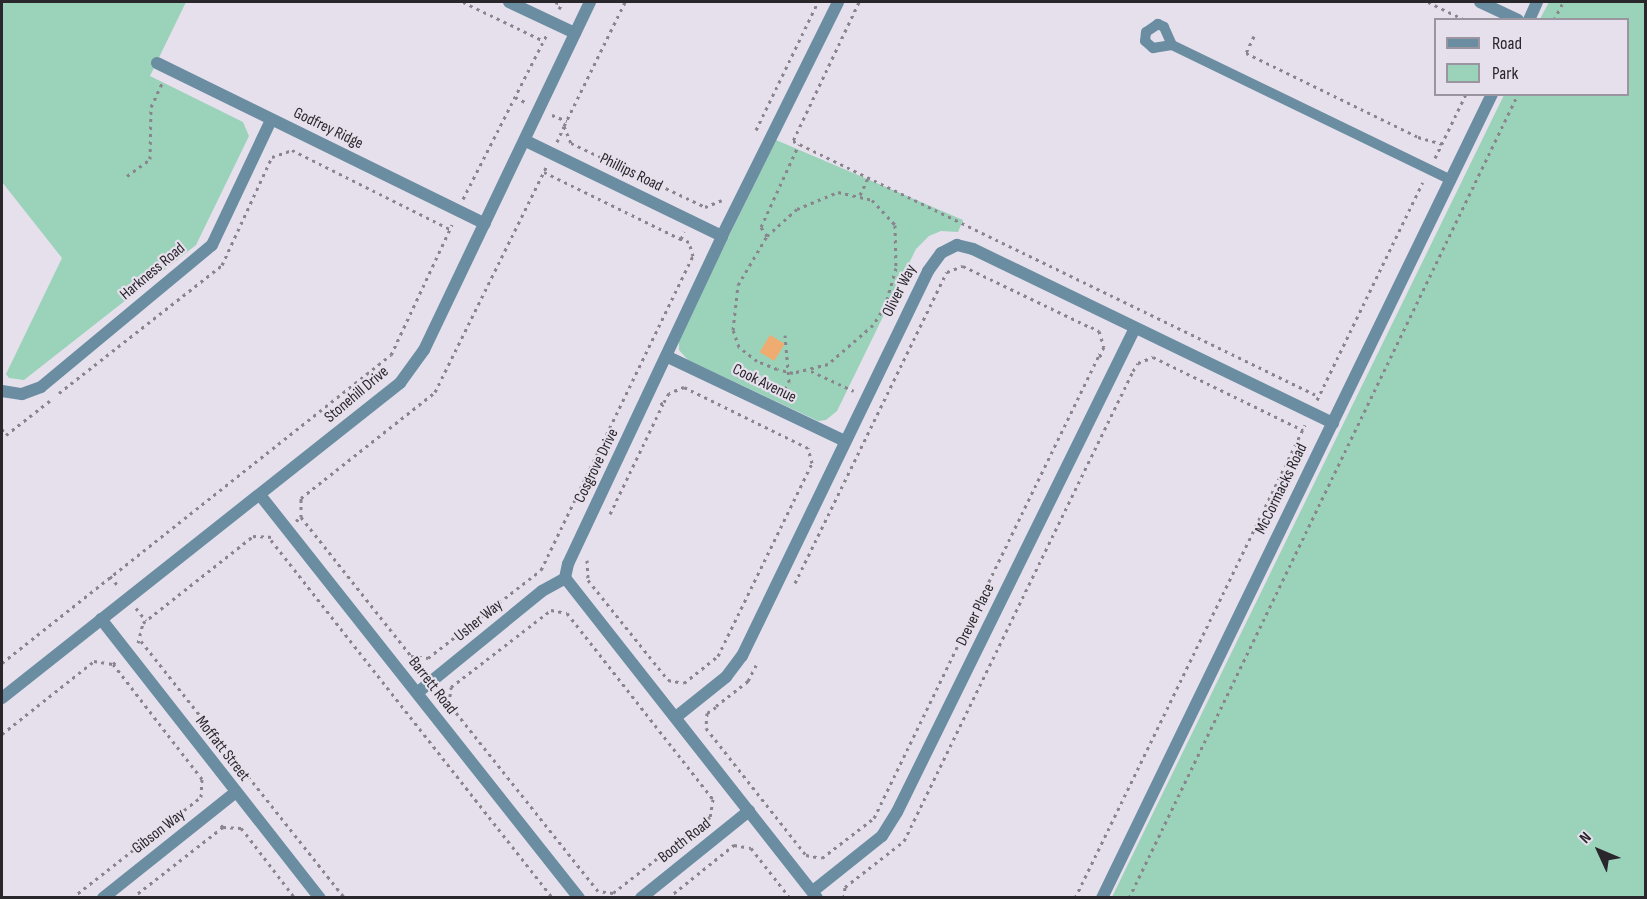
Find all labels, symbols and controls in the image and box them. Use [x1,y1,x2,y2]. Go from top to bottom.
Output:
legend [1434,18,1629,96]
text: Road [1492,33,1522,54]
text: Park [1492,63,1518,84]
street label: Godfrey Ridge [290,104,366,154]
street label: Phillips Road [596,150,666,196]
street label: Harkness Road [117,239,189,305]
street label: Oliver Way [879,262,921,320]
street label: Cook Avenue [729,360,799,408]
street label: Stonehill Drive [321,363,393,427]
street label: Cosgrove Drive [571,426,623,506]
street label: McCormacks Road [1252,441,1312,537]
street label: Drever Place [953,581,999,649]
street label: Usher Way [451,596,507,646]
street label: Barrett Road [404,653,460,719]
street label: Moffatt Street [191,713,253,785]
street label: Gibson Way [129,805,189,859]
street label: Booth Road [655,815,715,867]
north arrow [1569,821,1629,881]
text: N [1576,828,1595,848]

